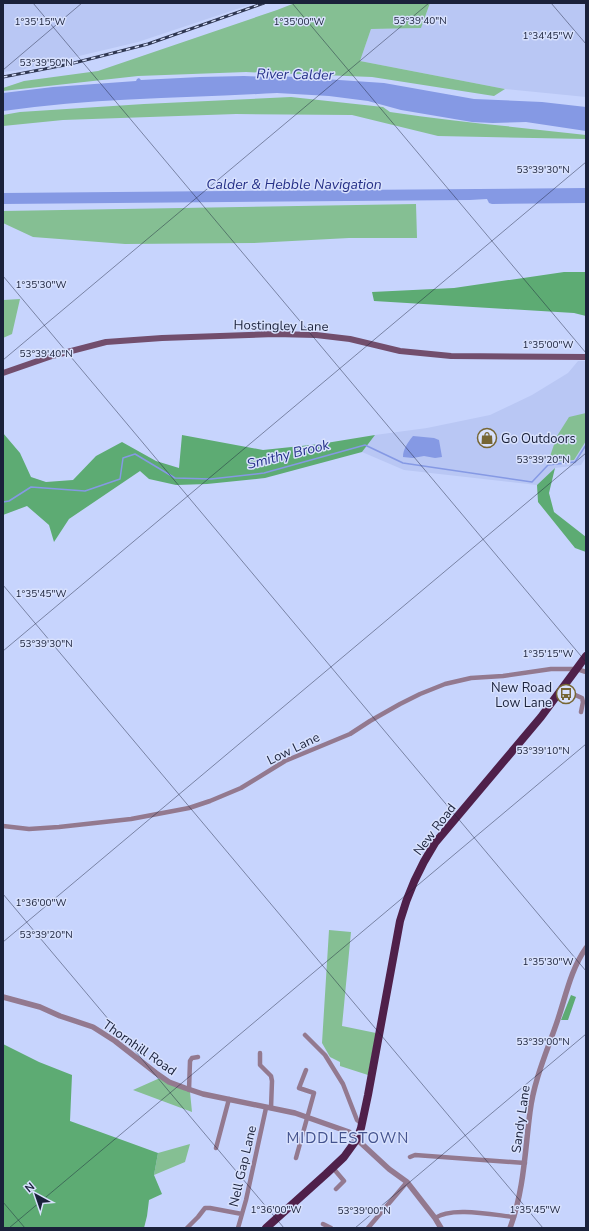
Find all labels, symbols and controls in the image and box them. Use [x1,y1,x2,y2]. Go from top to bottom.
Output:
text: 53°39'40"N [393,14,447,28]
text: 1°35'15"W [15,15,65,29]
text: 1°35'00"W [274,15,324,29]
text: 1°34'45"W [523,29,573,43]
text: 53°39'50"N [19,56,73,70]
water label: River Calder [256,64,335,85]
text: 53°39'30"N [516,163,570,177]
water label: Calder & Hebble Navigation [206,175,382,194]
text: 1°35'30"W [16,278,66,292]
street label: Hostingley Lane [233,316,329,336]
text: 1°35'00"W [523,338,573,352]
text: 53°39'40"N [19,347,73,361]
shop icon: Go Outdoors [476,427,498,449]
place label: Go Outdoors [501,430,576,448]
water label: Smithy Brook [245,435,332,474]
text: 53°39'20"N [516,453,570,467]
text: 1°35'45"W [16,587,66,601]
text: 53°39'30"N [19,637,73,651]
text: 1°35'15"W [523,647,573,661]
place label: New Road Low Lane [491,679,552,712]
bus stop icon: New Road Low Lane [555,683,577,705]
street label: Low Lane [264,728,323,769]
text: 53°39'10"N [516,744,570,758]
street label: New Road [409,800,460,859]
text: 1°36'00"W [16,896,66,910]
text: 53°39'20"N [19,928,73,942]
text: 1°35'30"W [523,955,573,969]
street label: Thornhill Road [99,1016,180,1080]
text: 53°39'00"N [516,1035,570,1049]
street label: Sandy Lane [507,1084,535,1154]
street label: Nell Gap Lane [225,1124,261,1209]
district label: MIDDLESTOWN [287,1128,409,1148]
north arrow [16,1175,56,1215]
text: N [22,1179,38,1196]
text: 1°36'00"W [251,1203,301,1217]
text: 1°35'45"W [510,1203,560,1217]
text: 53°39'00"N [337,1204,391,1218]

